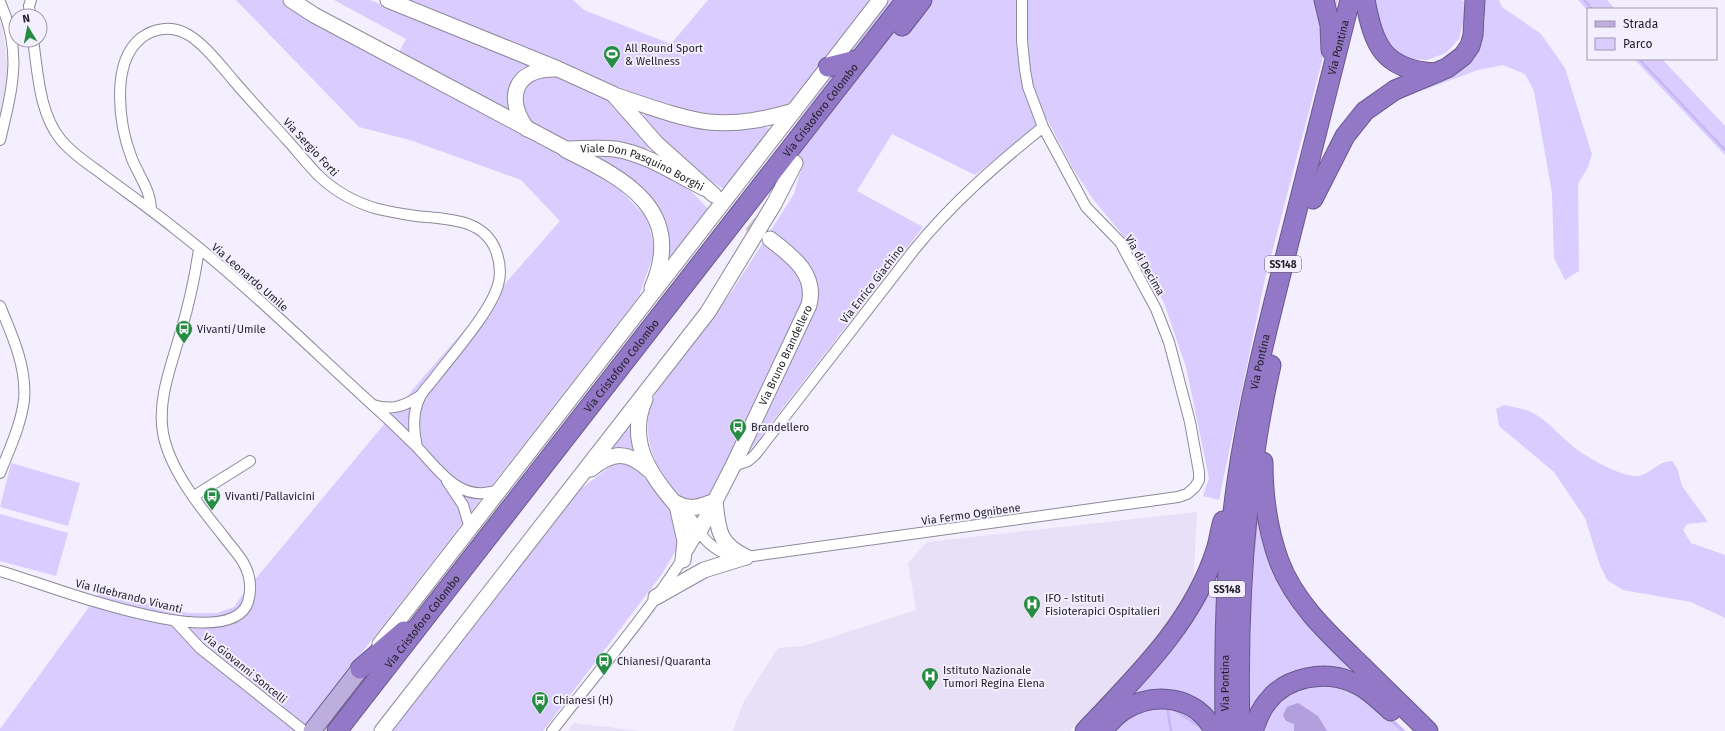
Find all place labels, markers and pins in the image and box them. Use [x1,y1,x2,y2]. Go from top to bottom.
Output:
place label: All Round Sport & Wellness [625,42,703,68]
sports icon: All Round Sport & Wellness [602,44,622,69]
bus stop icon: Vivanti/Umile [174,319,194,344]
place label: Vivanti/Umile [197,323,266,336]
bus stop icon: Brandellero [728,417,748,442]
place label: Brandellero [751,421,809,434]
bus stop icon: Vivanti/Pallavicini [202,486,222,511]
place label: Vivanti/Pallavicini [225,490,315,503]
place label: IFO - Istituti Fisioterapici Ospitalieri [1045,592,1160,618]
hospital icon: IFO - Istituti Fisioterapici Ospitalieri [1022,594,1042,619]
bus stop icon: Chianesi/Quaranta [594,651,614,676]
place label: Chianesi/Quaranta [617,655,711,668]
place label: Istituto Nazionale Tumori Regina Elena [943,664,1045,690]
hospital icon: Istituto Nazionale Tumori Regina Elena [920,666,940,691]
bus stop icon: Chianesi (H) [530,690,550,715]
place label: Chianesi (H) [553,694,613,707]

